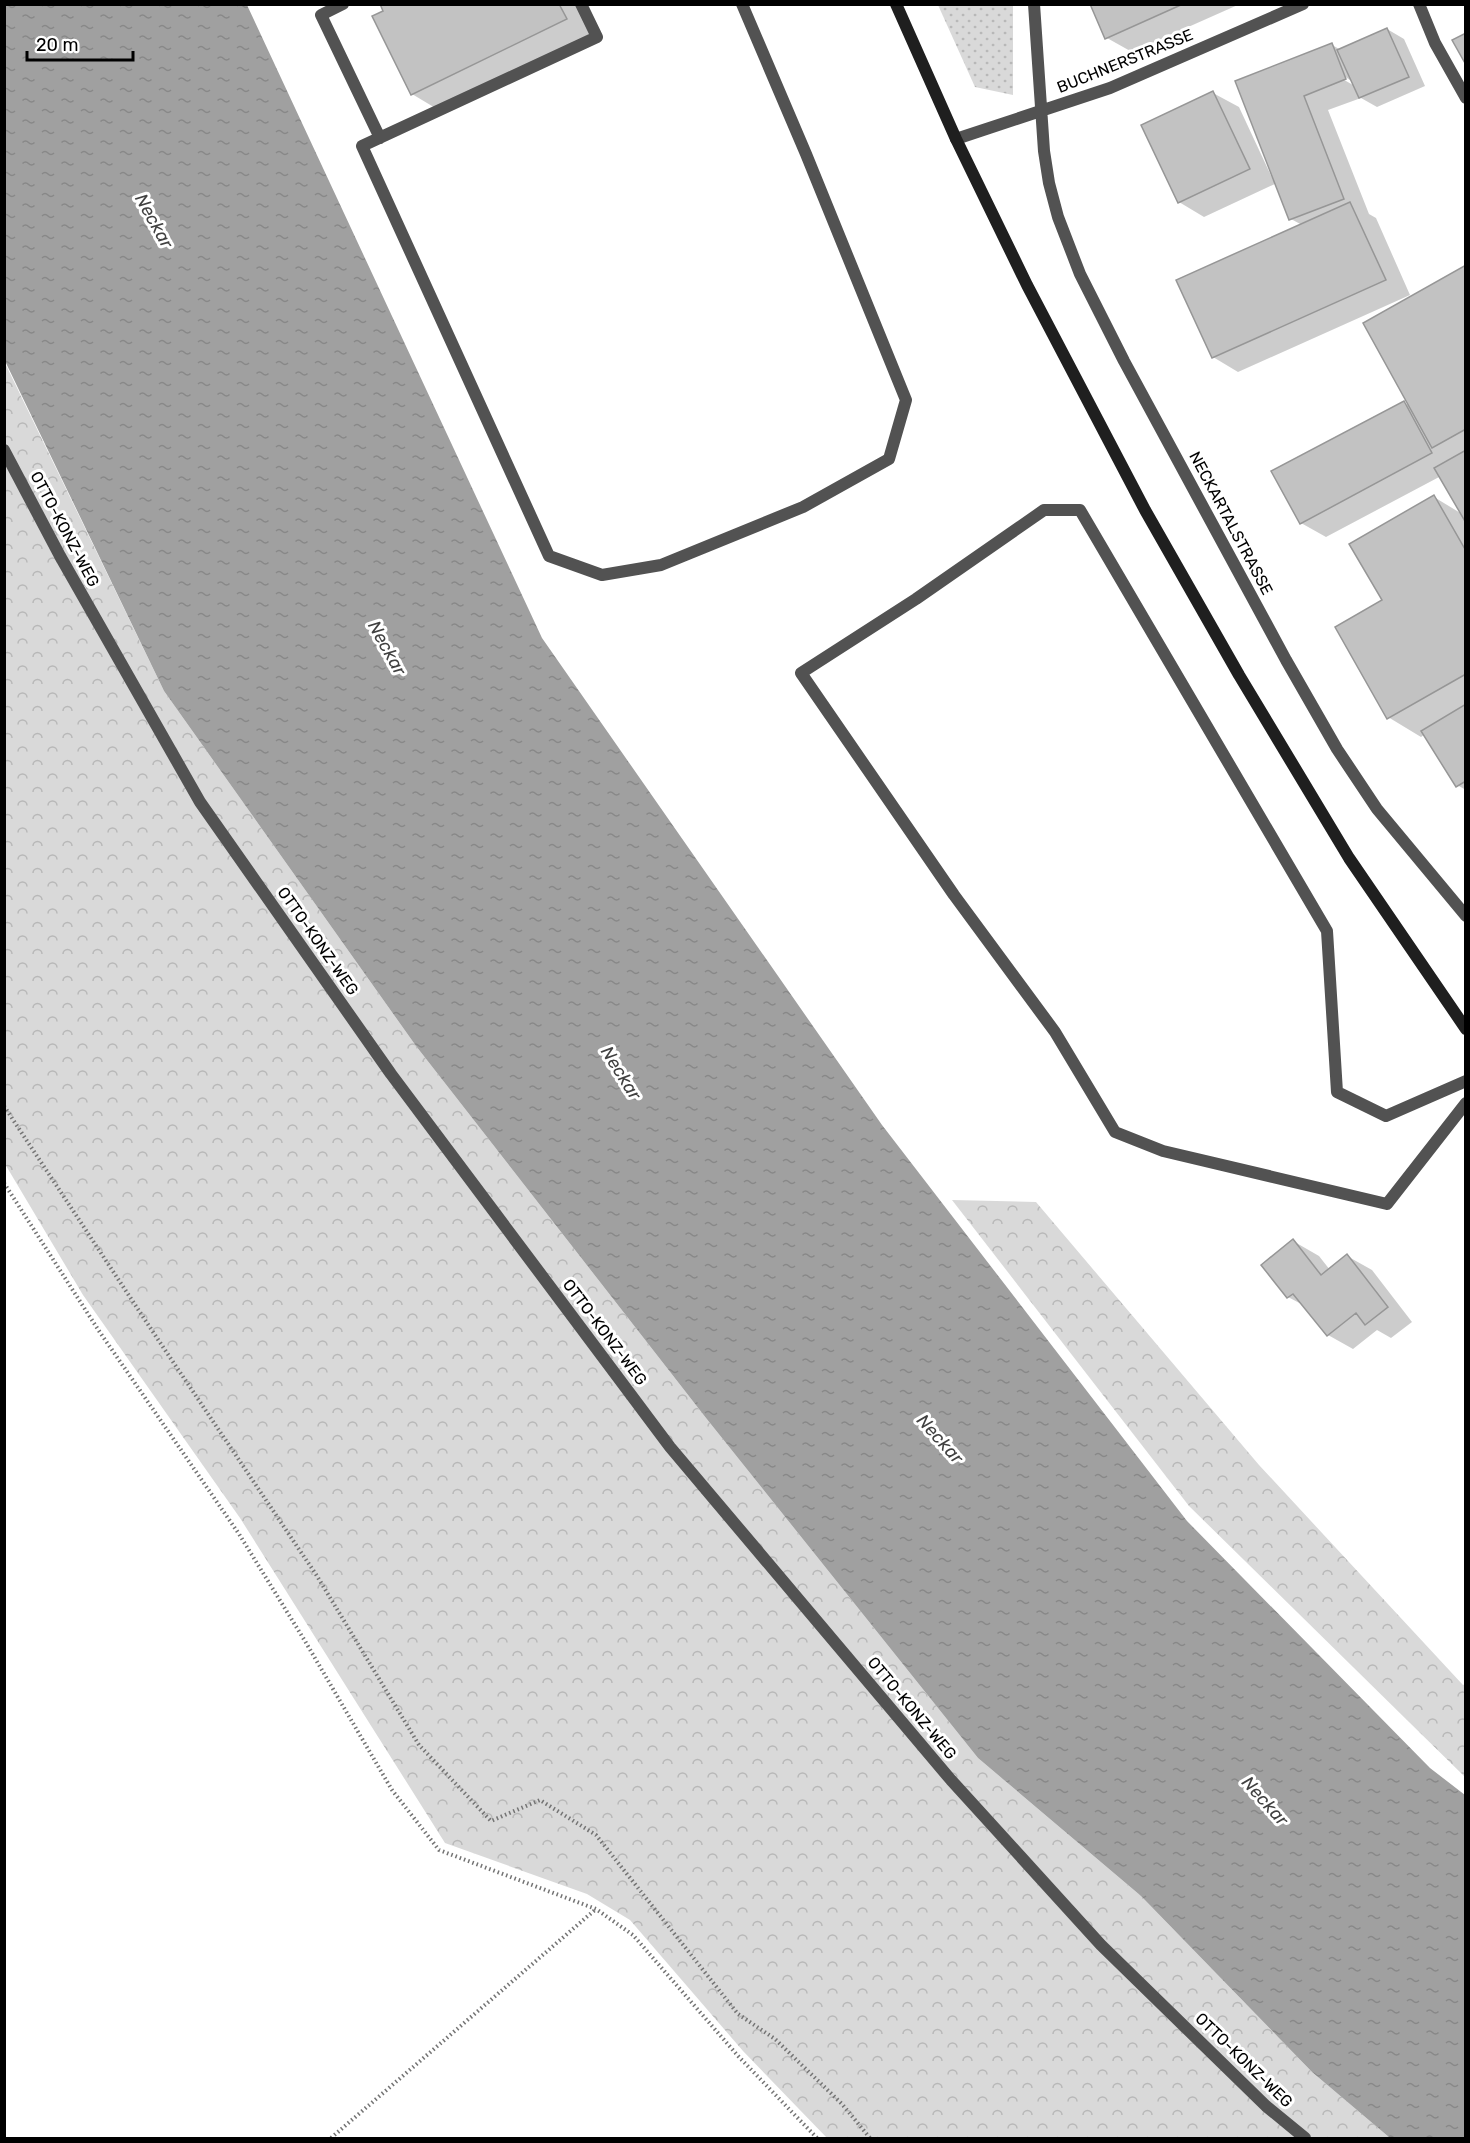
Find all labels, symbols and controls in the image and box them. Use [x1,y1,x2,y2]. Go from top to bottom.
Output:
scale bar [27,24,134,62]
street label: BUCHNERSTRASSE [1054,25,1196,97]
text: 20 m [36,34,78,56]
water label: Neckar [130,190,179,253]
street label: NECKARTALSTRASSE [1185,448,1277,598]
street label: OTTO-KONZ-WEG [27,468,103,590]
water label: Neckar [363,617,412,680]
street label: OTTO-KONZ-WEG [274,883,362,999]
water label: Neckar [596,1042,647,1105]
street label: OTTO-KONZ-WEG [559,1275,651,1389]
water label: Neckar [912,1410,969,1469]
street label: OTTO-KONZ-WEG [864,1653,960,1763]
water label: Neckar [1237,1772,1294,1831]
street label: OTTO-KONZ-WEG [1191,2009,1297,2111]

